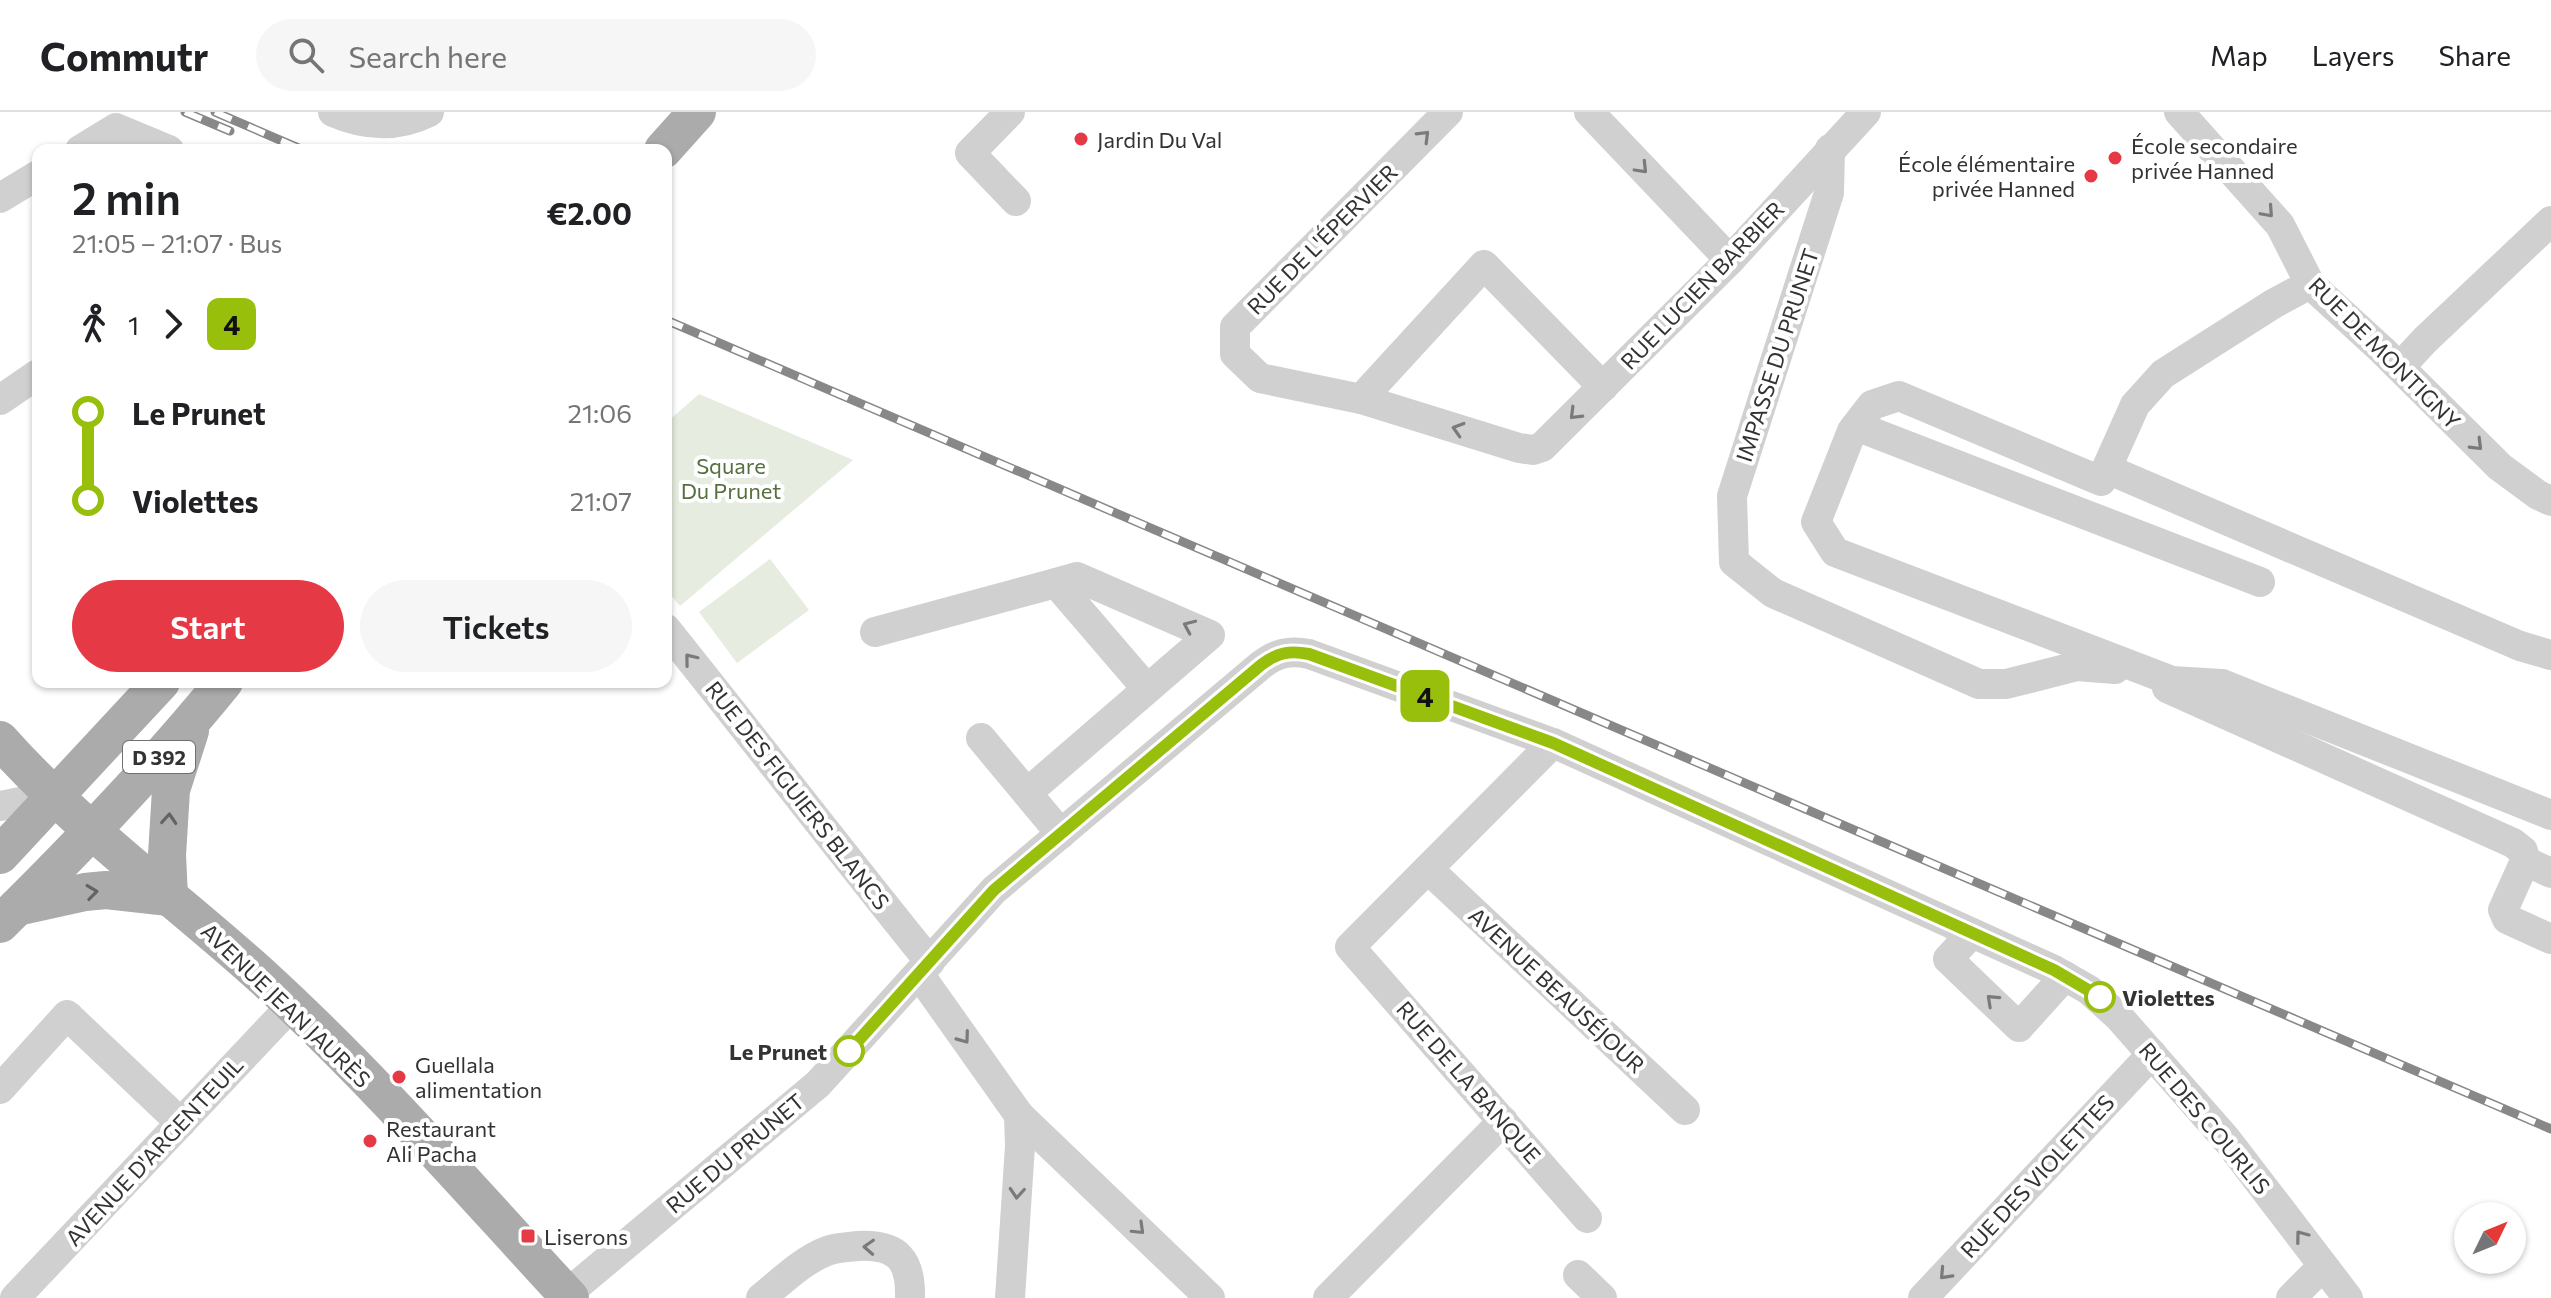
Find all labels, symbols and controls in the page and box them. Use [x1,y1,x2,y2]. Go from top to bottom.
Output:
search box [256,19,816,91]
text: Commutr [40,32,208,79]
icon: search [284,33,328,77]
text: Search here [348,37,507,74]
text: Map [2210,38,2268,72]
text: Layers [2312,38,2394,72]
text: Share [2438,38,2511,72]
place label: Jardin Du Val [1097,126,1222,153]
marker: Jardin Du Val [1072,130,1090,148]
one-way arrow [1414,131,1429,145]
place label: École secondaire privée Hanned [2131,132,2298,184]
marker: École secondaire privée Hanned [2106,149,2124,167]
place label: École élémentaire privée Hanned [1898,150,2075,202]
street label: RUE DE L'ÉPERVIER [1241,158,1403,320]
one-way arrow [1633,159,1647,174]
marker: École élémentaire privée Hanned [2082,167,2100,185]
text: 2 min [72,170,181,224]
text: €2.00 [546,194,632,231]
street label: RUE LUCIEN BARBIER [1615,195,1789,375]
one-way arrow [2259,202,2273,217]
text: 21:05 – 21:07 · Bus [72,227,282,258]
street label: IMPASSE DU PRUNET [1730,245,1824,465]
street label: RUE DE MONTIGNY [2303,271,2467,435]
icon: walk [72,302,116,346]
icon: forward [151,302,195,346]
text: 4 [223,307,240,341]
text: 1 [128,309,139,340]
text: Le Prunet [132,394,266,431]
text: 21:06 [568,397,632,428]
one-way arrow [1570,405,1584,419]
one-way arrow [1451,422,1465,438]
one-way arrow [2468,435,2482,450]
park label: Square Du Prunet [681,452,781,504]
text: Violettes [132,482,258,519]
text: 21:07 [570,485,632,516]
button: Start [72,580,344,672]
button: Tickets [360,580,632,672]
one-way arrow [1183,620,1197,636]
one-way arrow [686,653,700,668]
line badge: 4 [1399,670,1451,722]
street label: RUE DES FIGUIERS BLANCS [700,675,896,915]
text: 4 [1416,679,1434,713]
road number: D 392 [123,741,195,773]
one-way arrow [160,812,177,825]
one-way arrow [86,884,99,901]
street label: AVENUE BEAUSÉJOUR [1463,901,1651,1079]
street label: AVENUE JEAN JAURÈS [196,917,376,1093]
marker: Violettes [2085,982,2115,1012]
place label: Violettes [2122,984,2215,1011]
street label: RUE DE LA BANQUE [1391,995,1547,1169]
one-way arrow [1986,996,2001,1010]
one-way arrow [954,1029,969,1043]
marker: Le Prunet [834,1036,864,1066]
street label: RUE DES COURLIS [2134,1037,2276,1199]
place label: Le Prunet [729,1038,827,1065]
street label: AVENUE D'ARGENTEUIL [59,1051,249,1251]
place label: Guellala alimentation [415,1051,542,1103]
marker: Guellala alimentation [390,1068,408,1086]
street label: RUE DU PRUNET [660,1087,810,1219]
street label: RUE DES VIOLETTES [1954,1089,2120,1263]
place label: Restaurant Ali Pacha [386,1115,496,1167]
marker: Restaurant Ali Pacha [361,1132,379,1150]
one-way arrow [1009,1187,1026,1200]
north arrow [2454,1202,2526,1274]
map controls [2454,1202,2526,1274]
one-way arrow [1130,1220,1144,1234]
place label: Liserons [544,1223,628,1250]
marker: Liserons [519,1227,537,1245]
one-way arrow [2296,1230,2310,1245]
one-way arrow [862,1239,875,1256]
one-way arrow [1940,1265,1954,1279]

